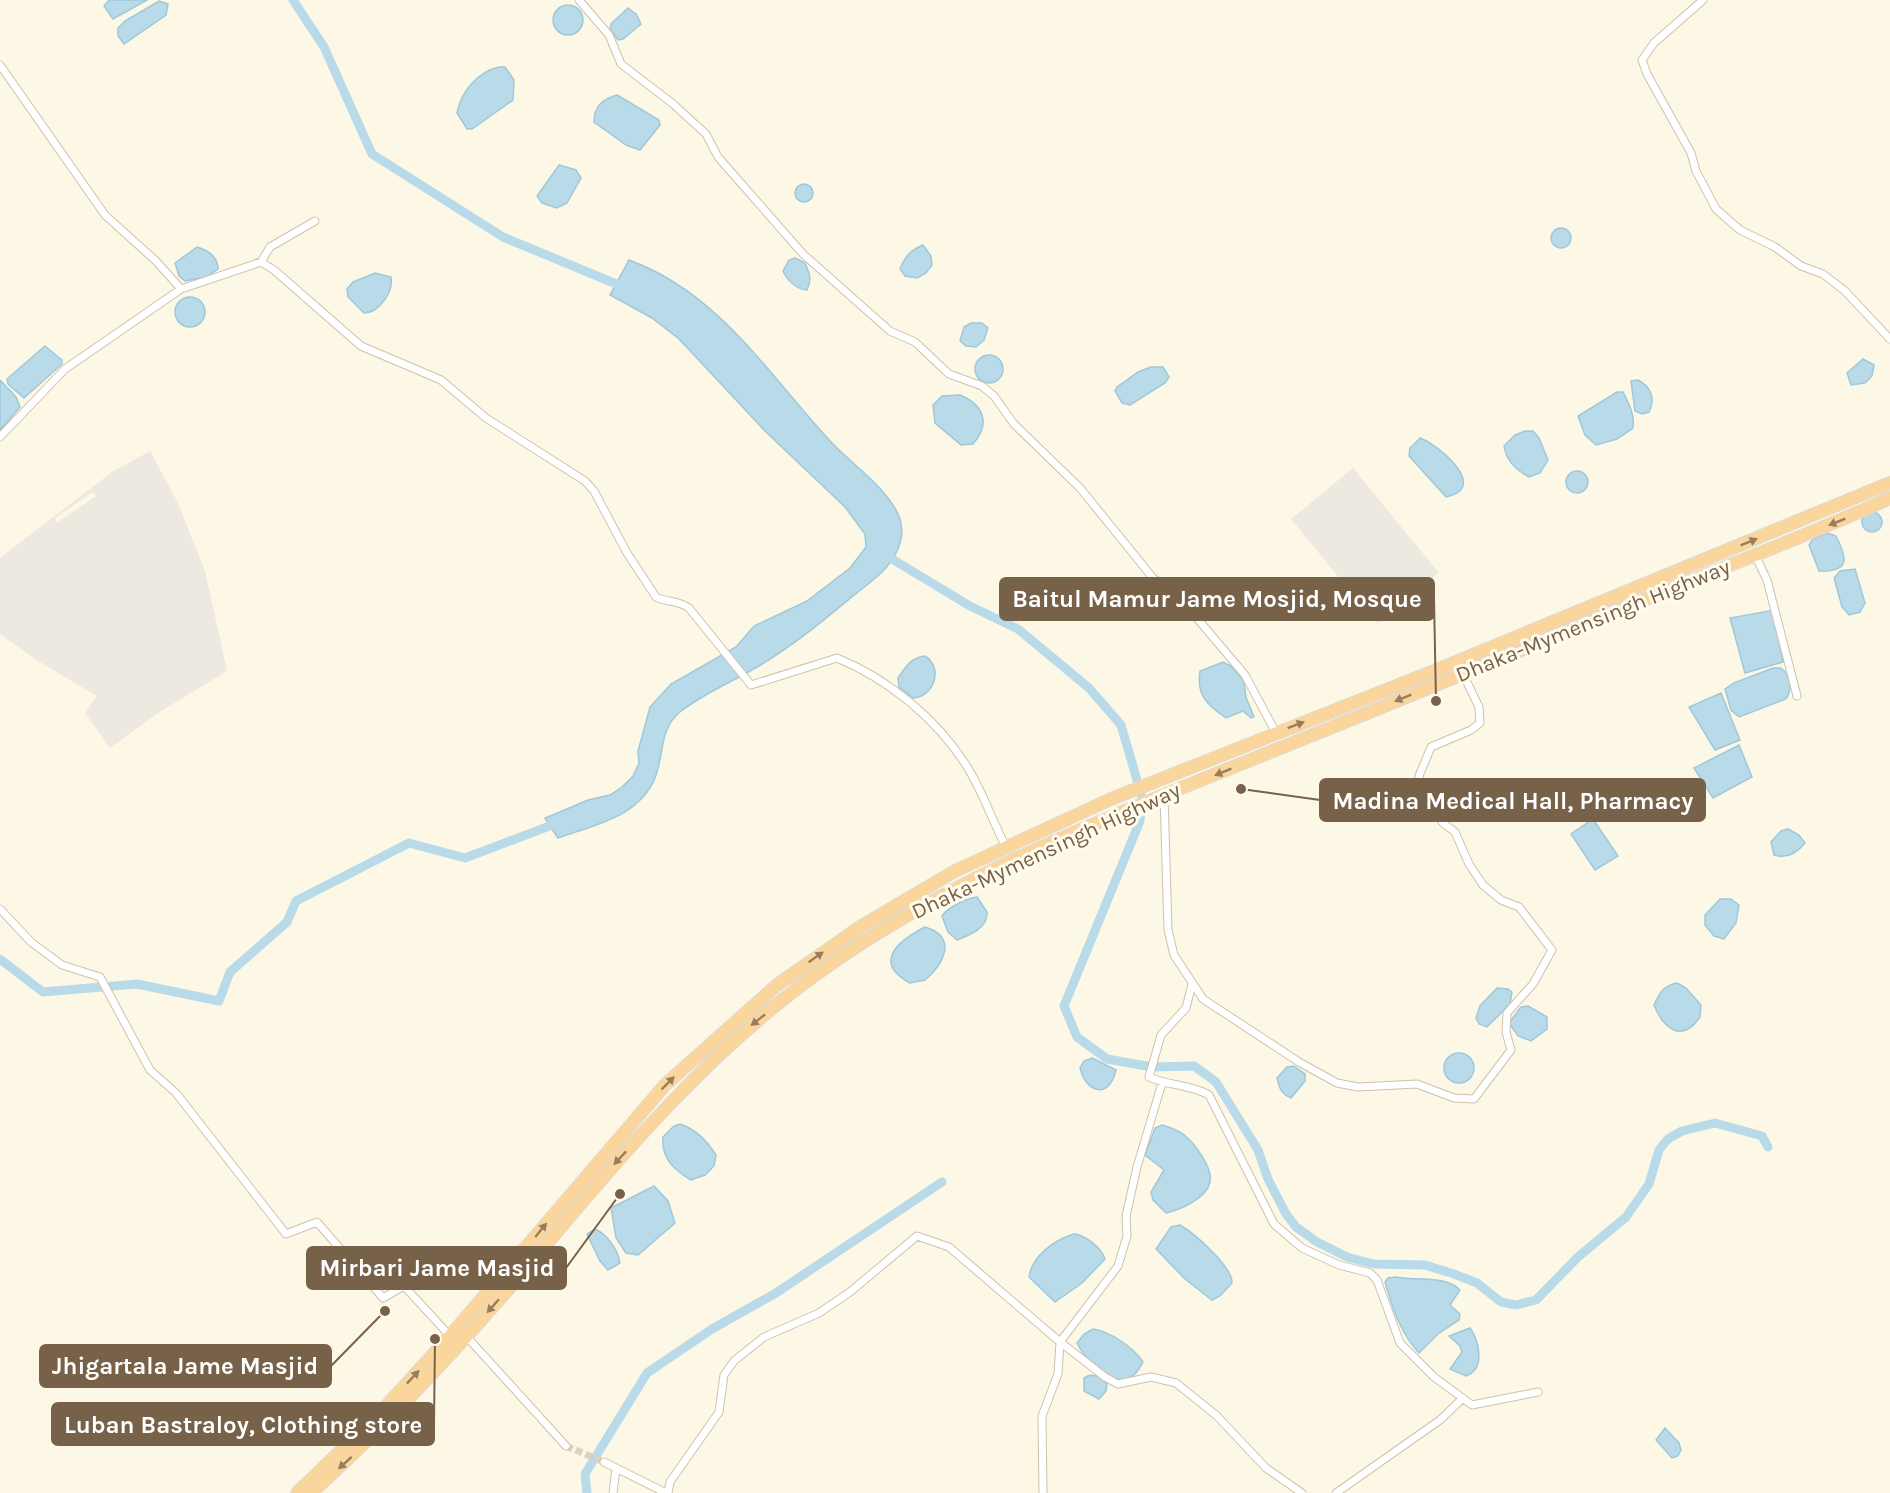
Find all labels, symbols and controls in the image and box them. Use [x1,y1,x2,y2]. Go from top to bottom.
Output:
one-way arrow [1827,517,1845,527]
one-way arrow [1740,537,1758,546]
street label: Dhaka-Mymensingh Highway [1452,554,1734,688]
callout: Baitul Mamur Jame Mosjid, Mosque [1000,578,1434,620]
text: Baitul Mamur Jame Mosjid, Mosque [1012,585,1422,613]
one-way arrow [1394,694,1412,704]
one-way arrow [1287,720,1305,730]
one-way arrow [1213,767,1231,777]
street label: Dhaka-Mymensingh Highway [907,777,1185,925]
callout: Madina Medical Hall, Pharmacy [1320,779,1705,821]
text: Madina Medical Hall, Pharmacy [1333,787,1693,815]
one-way arrow [808,951,824,963]
one-way arrow [750,1014,765,1026]
one-way arrow [661,1075,675,1090]
one-way arrow [614,1150,627,1165]
one-way arrow [534,1223,546,1238]
callout: Mirbari Jame Masjid [307,1247,566,1289]
text: Mirbari Jame Masjid [319,1254,555,1282]
one-way arrow [487,1298,500,1313]
callout: Jhigartala Jame Masjid [40,1345,331,1387]
text: Jhigartala Jame Masjid [52,1352,318,1380]
one-way arrow [405,1371,419,1385]
callout: Luban Bastraloy, Clothing store [52,1403,434,1445]
text: Luban Bastraloy, Clothing store [64,1411,422,1439]
one-way arrow [337,1456,352,1470]

